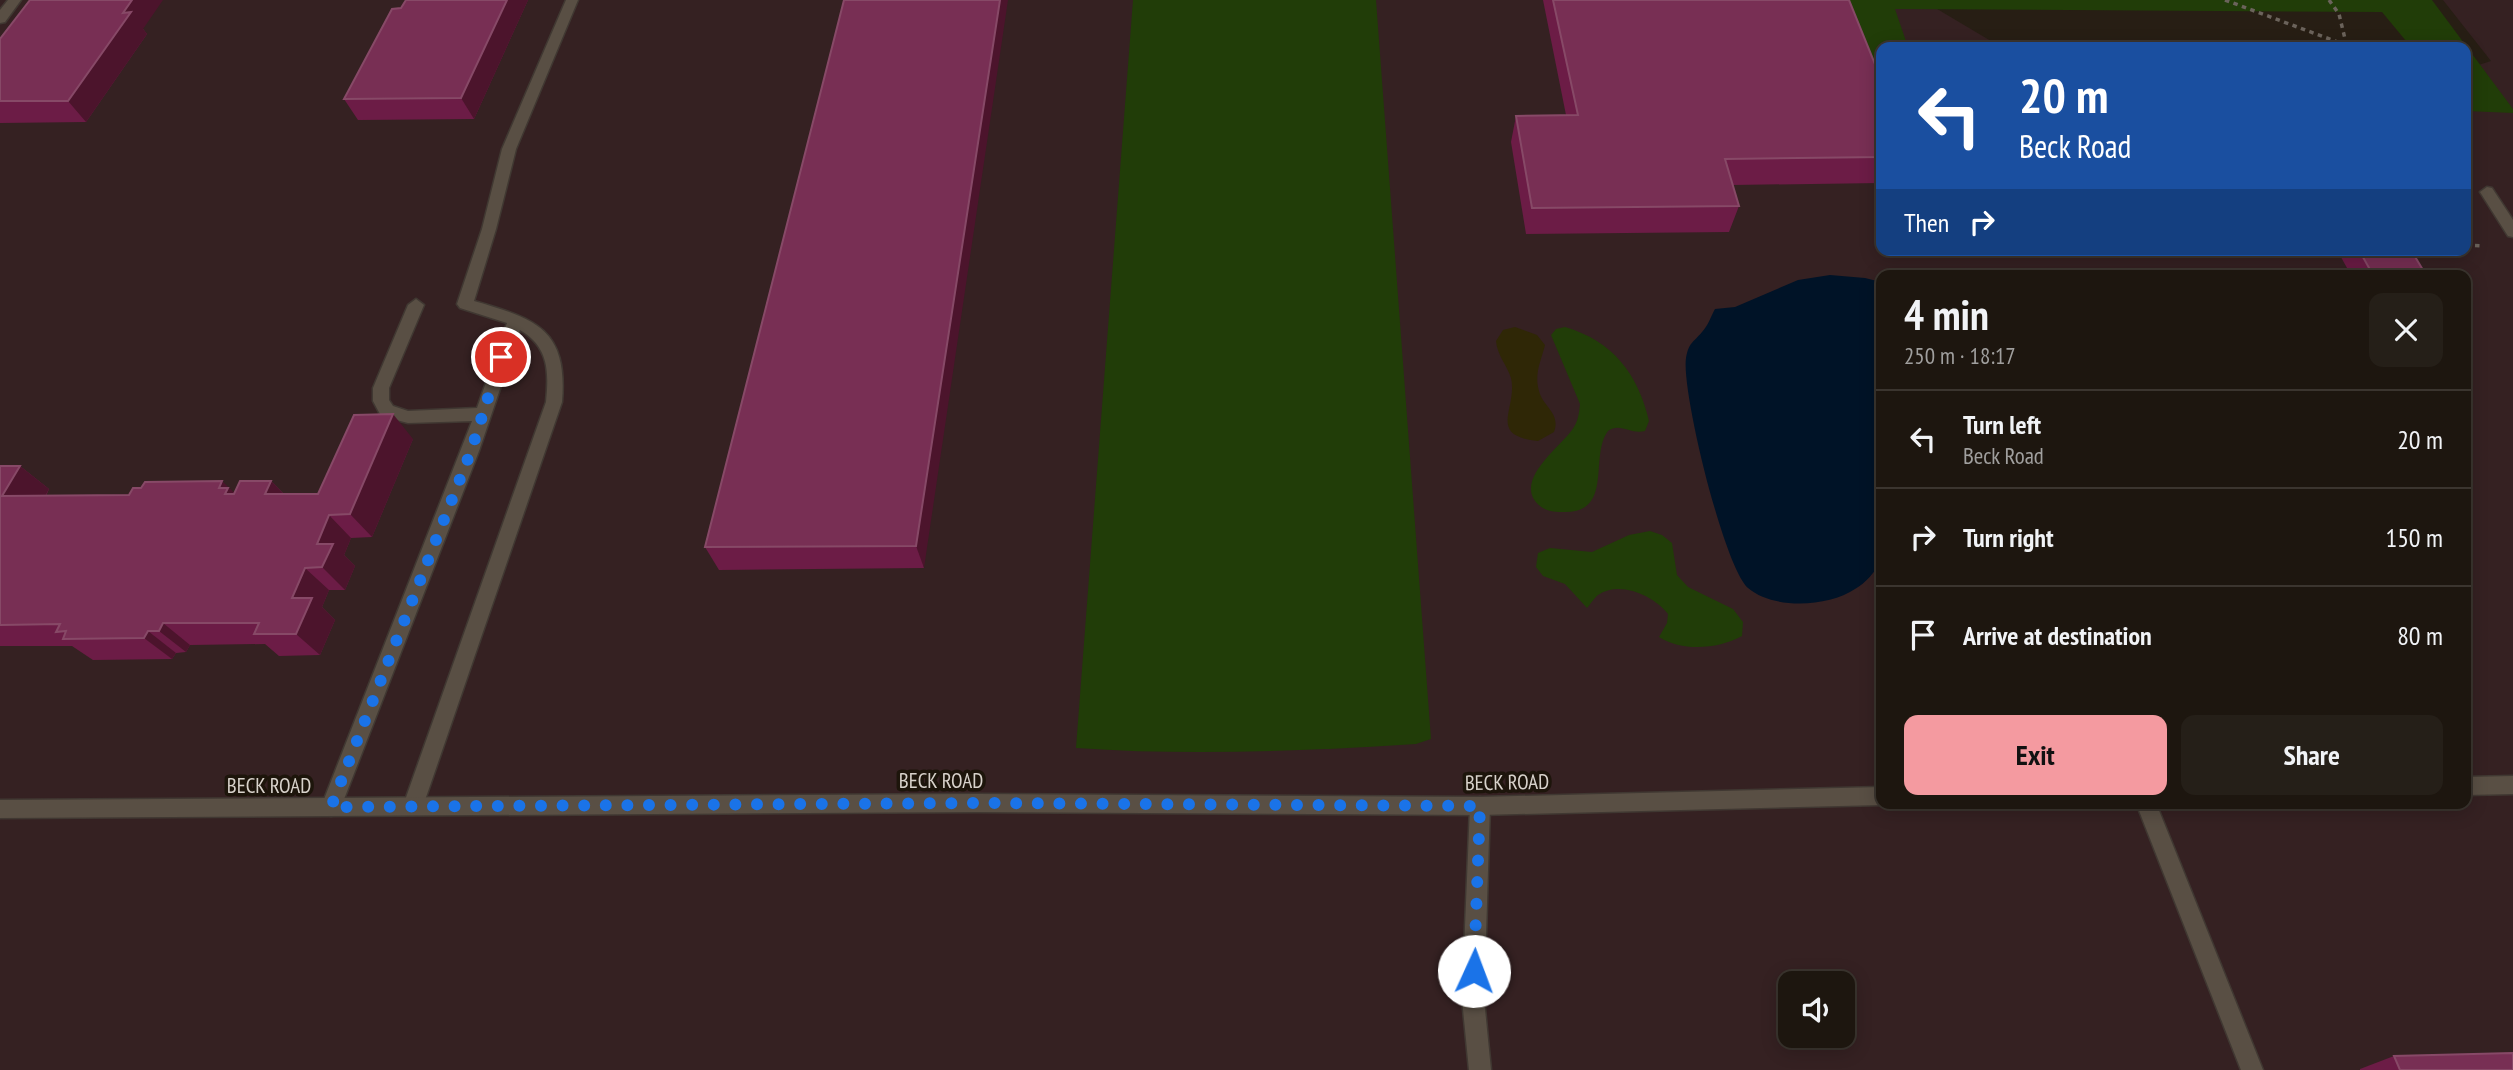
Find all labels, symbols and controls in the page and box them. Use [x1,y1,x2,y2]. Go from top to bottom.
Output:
text: 20 m [2019,63,2108,127]
icon: left [1904,70,1995,161]
text: Beck Road [2019,125,2131,167]
icon: right [1963,203,2001,241]
text: Then [1904,206,1949,239]
text: 4 min [1904,287,1989,342]
button: close [2369,293,2443,367]
pin [471,327,531,387]
icon: arrive [482,338,520,376]
text: 250 m · 18:17 [1904,341,2016,370]
text: Turn left [1963,408,2041,441]
icon: left [1904,420,1942,458]
text: 20 m [2397,423,2443,456]
text: Beck Road [1963,441,2044,470]
icon: right [1904,518,1942,556]
text: Turn right [1963,521,2054,554]
text: 150 m [2385,521,2443,554]
icon: arrive [1904,616,1942,654]
text: Arrive at destination [1963,619,2152,652]
text: 80 m [2397,619,2443,652]
button: Exit [1904,715,2167,795]
button: Share [2181,715,2443,795]
street label: BECK ROAD [899,767,983,794]
street label: BECK ROAD [1465,768,1549,796]
street label: BECK ROAD [227,772,311,799]
position arrow [1437,934,1511,1008]
map controls [1778,971,1855,1048]
button: sound [1778,971,1855,1048]

